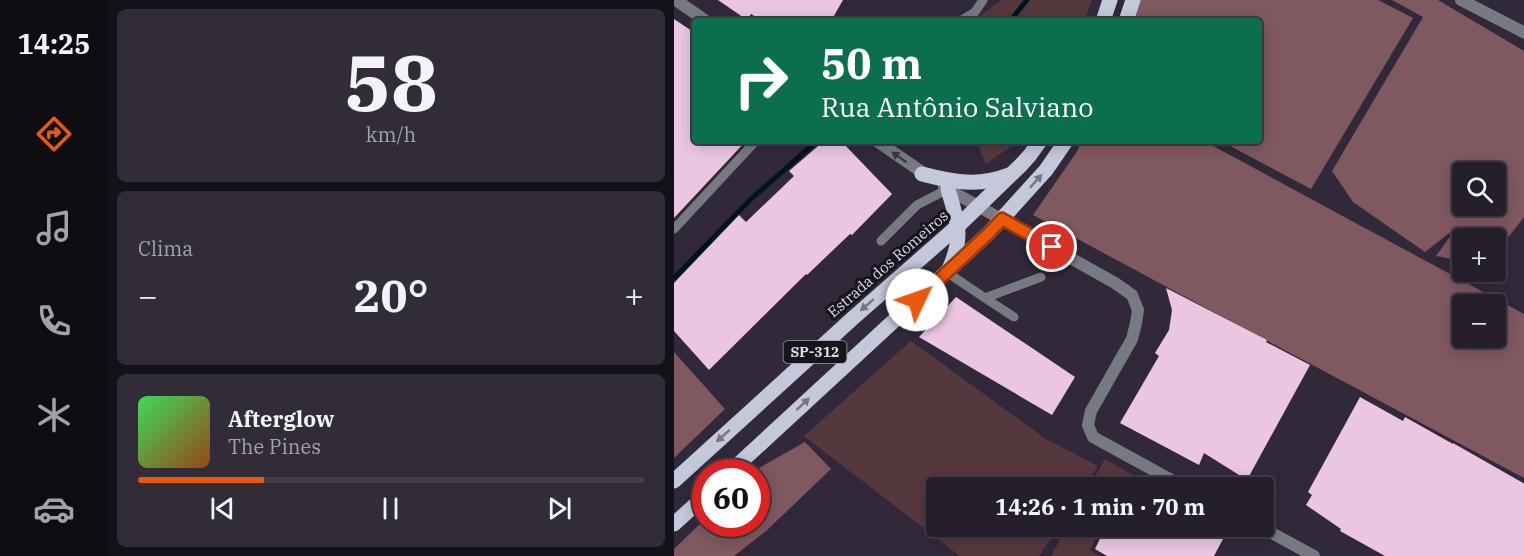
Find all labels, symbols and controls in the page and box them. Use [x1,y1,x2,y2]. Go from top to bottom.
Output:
text: 14:25 [18,26,90,61]
text: 58 [344,31,438,132]
text: 50 m [821,36,922,91]
icon: right [722,42,800,120]
text: Rua Antônio Salviano [821,89,1093,124]
icon: directions [33,113,75,155]
text: km/h [366,121,416,148]
one-way arrow [892,151,908,163]
map controls [1452,162,1506,348]
button: search [1452,162,1506,216]
one-way arrow [1029,174,1042,189]
street label: Estrada dos Romeiros [823,206,952,321]
icon: music [33,207,75,249]
pin [1026,221,1077,272]
button: + [1452,228,1506,282]
icon: arrive [1035,230,1068,263]
text: Clima [138,235,193,262]
text: 20° [353,266,429,324]
position arrow [885,268,949,332]
text: − [138,274,158,317]
text: + [624,274,644,317]
button: − [1452,294,1506,348]
one-way arrow [860,298,875,311]
icon: phone [33,300,75,342]
road number: SP-312 [784,341,846,363]
icon: climate [33,394,75,436]
one-way arrow [796,397,811,411]
text: Afterglow [228,404,335,433]
one-way arrow [715,429,730,443]
text: The Pines [228,433,321,460]
speed limit sign: 60 [692,459,770,537]
icon: car [33,488,75,530]
icon: previous [206,492,239,525]
icon: pause [374,492,407,525]
icon: next [543,492,576,525]
text: 14:26 · 1 min · 70 m [995,492,1205,521]

